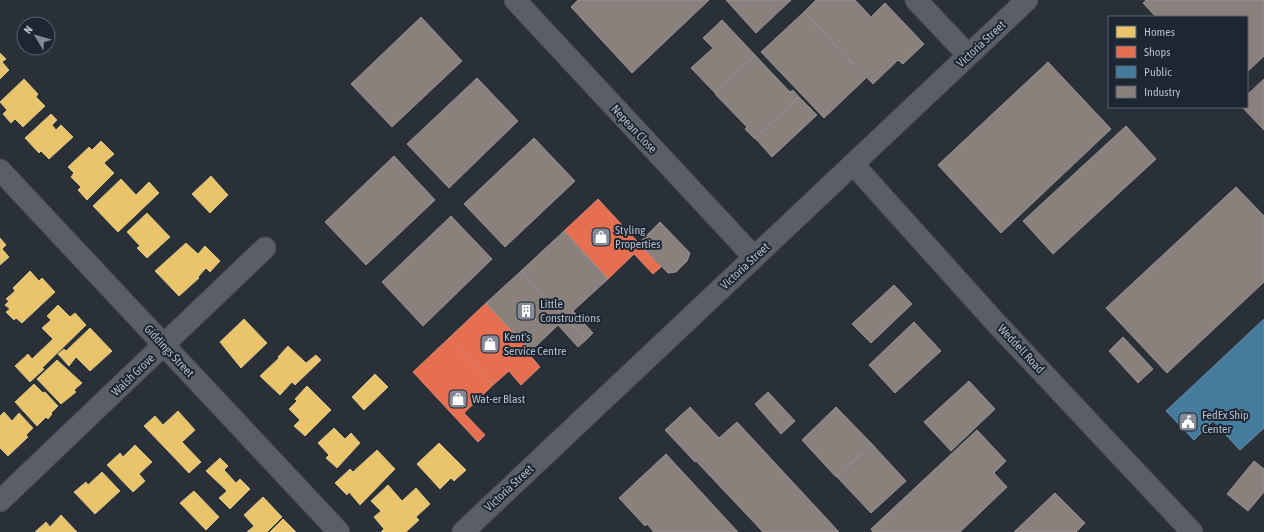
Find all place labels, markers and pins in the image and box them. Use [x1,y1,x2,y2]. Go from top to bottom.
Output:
place label: Styling Properties [615,223,661,251]
shop icon: Styling Properties [590,226,612,248]
place label: Little Constructions [540,297,600,325]
building icon: Little Constructions [515,300,537,322]
place label: Kent's Service Centre [504,330,566,358]
shop icon: Kent's Service Centre [479,333,501,355]
shop icon: Wat-er Blast [447,388,469,410]
place label: Wat-er Blast [472,392,526,406]
place label: FedEx Ship Center [1202,408,1249,436]
public building icon: FedEx Ship Center [1177,411,1199,433]

